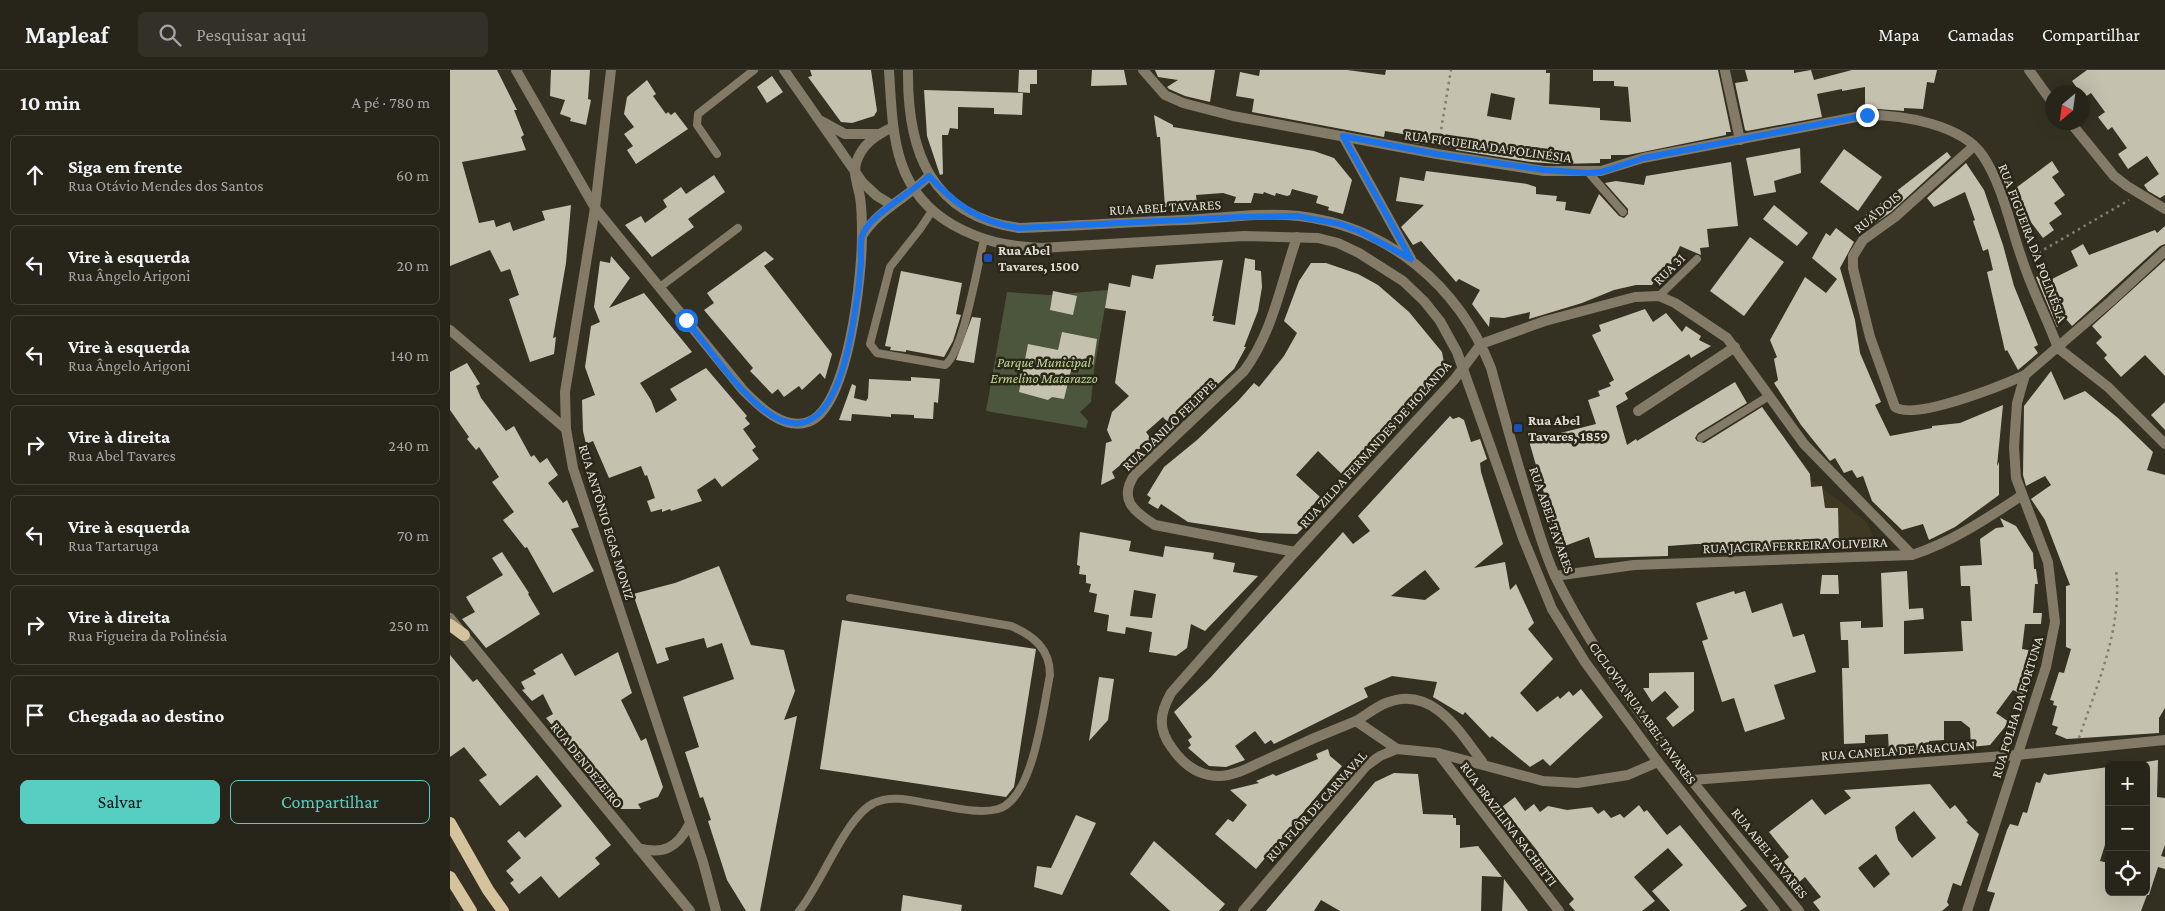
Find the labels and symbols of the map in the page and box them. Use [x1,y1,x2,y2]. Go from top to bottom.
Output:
north arrow [2045,85,2090,130]
route end [1856,104,1879,127]
street label: RUA FIGUEIRA DA POLINÉSIA [1403,126,1573,166]
street label: RUA FIGUEIRA DA POLINÉSIA [1995,161,2071,325]
street label: RUA DOIS [1850,187,1904,236]
street label: RUA ABEL TAVARES [1109,196,1222,218]
place label: Rua Abel Tavares, 1500 [998,242,1079,275]
street label: RUA 31 [1650,250,1688,288]
marker: Rua Abel Tavares, 1500 [982,252,994,264]
route start [675,309,698,332]
park label: Parque Municipal Ermelino Matarazzo [990,354,1098,386]
street label: RUA ZILDA FERNANDES DE HOLANDA [1296,357,1454,531]
street label: RUA DANILO FELIPPE [1119,376,1219,474]
place label: Rua Abel Tavares, 1859 [1528,412,1608,445]
marker: Rua Abel Tavares, 1859 [1512,422,1524,434]
street label: RUA ANTÔNIO EGAS MONIZ [576,442,638,602]
street label: RUA ABEL TAVARES [1526,464,1578,576]
street label: RUA JACIRA FERREIRA OLIVEIRA [1702,534,1888,556]
street label: RUA FOLHA DA FORTUNA [1988,634,2046,780]
street label: CICLOVIA RUA ABEL TAVARES [1586,639,1700,787]
street label: RUA DENDEZEIRO [547,719,627,811]
street label: RUA CANELA DE ARACUAN [1820,737,1976,763]
street label: RUA FLÔR DE CARNAVAL [1262,747,1370,865]
street label: RUA BRAZILINA SACHETTI [1457,759,1561,889]
street label: RUA ABEL TAVARES [1729,804,1812,902]

